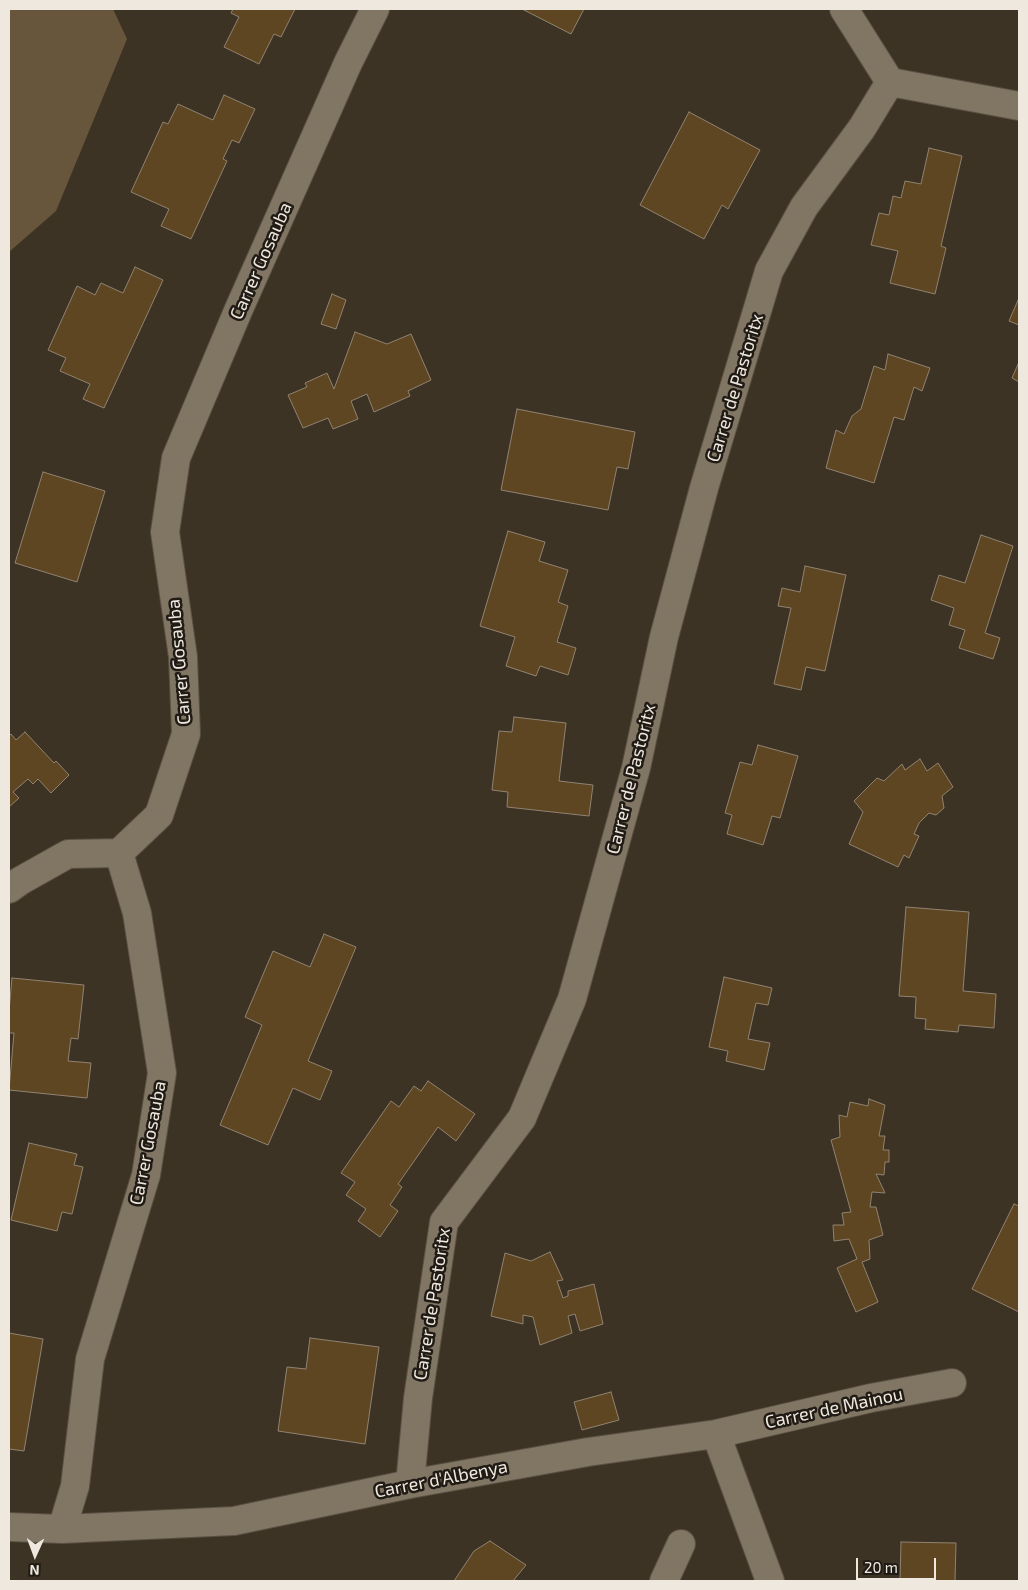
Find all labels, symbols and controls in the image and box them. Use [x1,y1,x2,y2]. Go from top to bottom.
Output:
street label: Carrer Gosauba [225,199,297,323]
street label: Carrer de Pastoritx [702,311,768,465]
street label: Carrer Gosauba [163,598,195,726]
street label: Carrer de Pastoritx [602,702,660,856]
street label: Carrer Gosauba [125,1079,171,1207]
street label: Carrer de Pastoritx [409,1226,455,1382]
street label: Carrer de Mainou [763,1383,905,1433]
street label: Carrer d'Albenya [373,1456,509,1502]
north arrow [10,1530,60,1580]
scale bar [858,1548,938,1580]
text: 20 m [864,1558,898,1576]
text: N [29,1562,40,1579]

